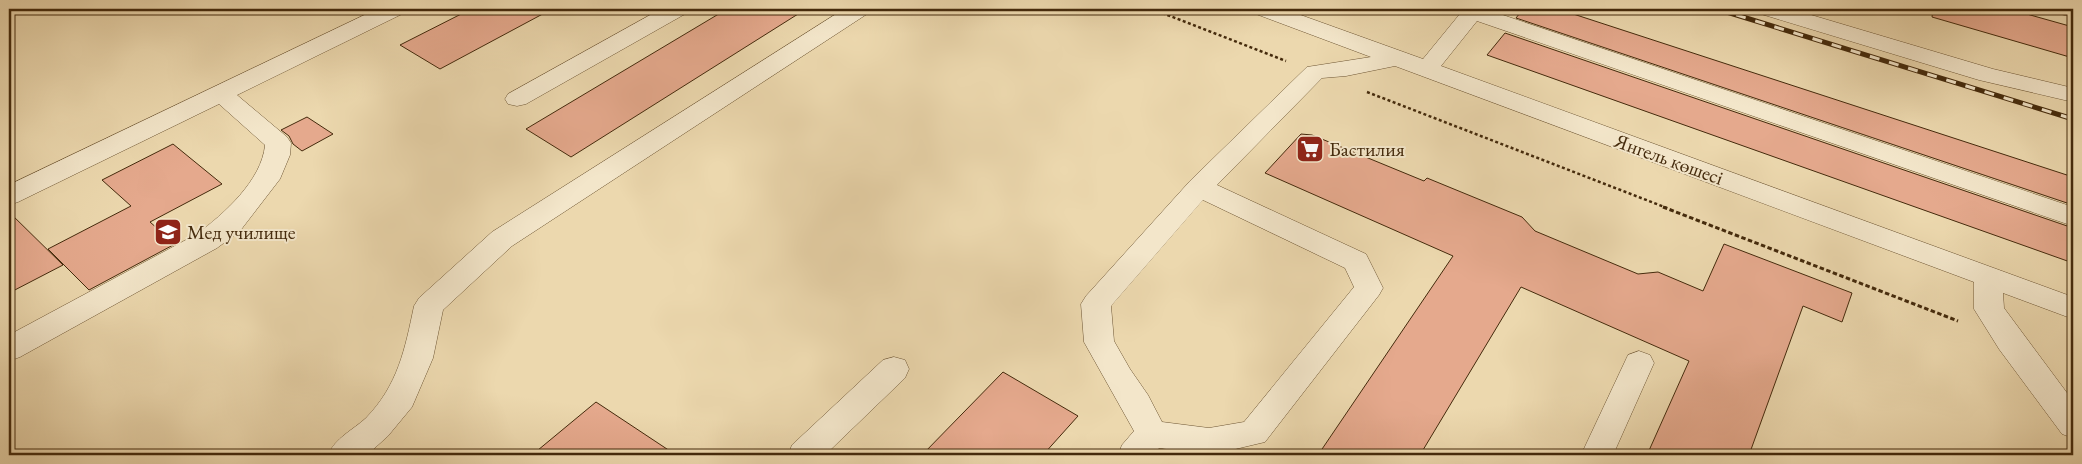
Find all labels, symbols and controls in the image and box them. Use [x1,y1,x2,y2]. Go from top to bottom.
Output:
street label: Янгель көшесі [1610,127,1727,191]
supermarket icon: Бастилия [1295,134,1325,164]
place label: Бастилия [1329,136,1405,162]
school or university icon: Мед училище [153,217,183,247]
place label: Мед училище [187,219,296,245]

